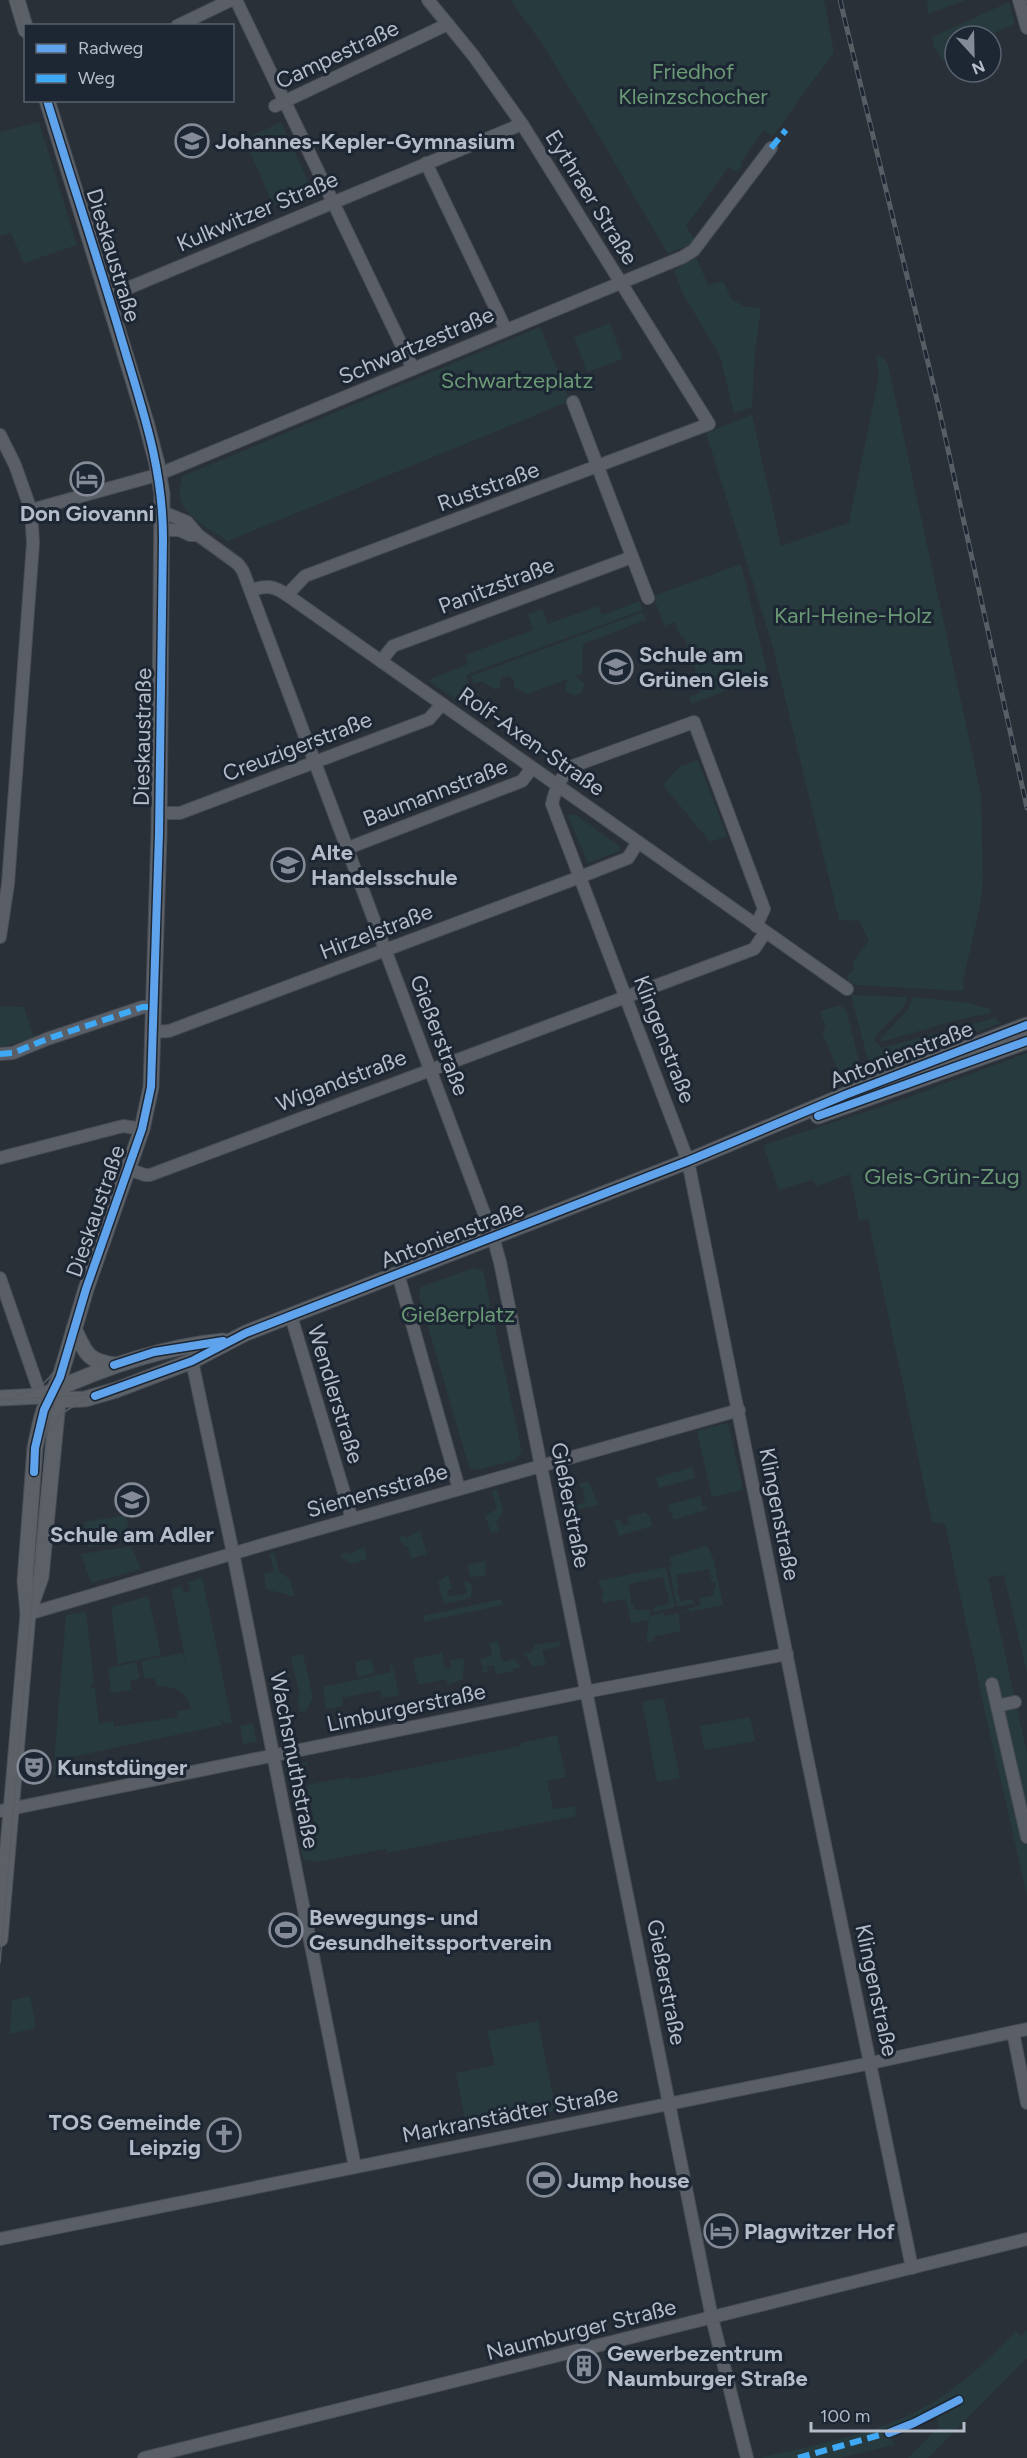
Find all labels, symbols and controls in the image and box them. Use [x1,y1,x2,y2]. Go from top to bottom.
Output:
street label: Campestraße [271,14,403,95]
legend [24,24,234,102]
north arrow [943,24,1003,84]
text: Radweg [78,37,143,59]
text: N [969,56,988,79]
park label: Friedhof Kleinzschocher [618,58,768,110]
text: Weg [78,67,115,89]
school or university icon: Johannes-Kepler-Gymnasium [174,123,210,159]
street label: Eythraer Straße [539,125,644,270]
place label: Johannes-Kepler-Gymnasium [215,128,515,155]
street label: Kulkwitzer Straße [173,165,342,258]
street label: Dieskaustraße [80,185,147,325]
street label: Schwartzestraße [335,301,498,390]
park label: Schwartzeplatz [441,367,593,394]
street label: Ruststraße [434,456,543,517]
hotel icon: Don Giovanni [69,461,105,497]
place label: Don Giovanni [20,500,154,527]
street label: Panitzstraße [434,551,558,620]
park label: Karl-Heine-Holz [774,602,932,629]
place label: Schule am Grünen Gleis [639,641,769,693]
school or university icon: Schule am Grünen Gleis [598,649,634,685]
street label: Dieskaustraße [128,668,157,806]
street label: Rolf-Axen-Straße [453,681,610,802]
street label: Creuzigerstraße [219,706,376,787]
street label: Baumannstraße [359,752,511,832]
place label: Alte Handelsschule [311,839,458,891]
school or university icon: Alte Handelsschule [270,847,306,883]
street label: Hirzelstraße [316,898,436,965]
street label: Gießerstraße [404,971,475,1099]
street label: Klingenstraße [628,972,701,1107]
street label: Antonienstraße [826,1015,977,1094]
street label: Wigandstraße [272,1043,410,1118]
street label: Dieskaustraße [60,1141,131,1281]
park label: Gleis-Grün-Zug [864,1163,1020,1190]
street label: Antonienstraße [377,1195,528,1274]
park label: Gießerplatz [401,1301,515,1328]
street label: Wendlerstraße [302,1322,369,1467]
street label: Gießerstraße [545,1440,596,1570]
street label: Klingenstraße [753,1446,806,1583]
street label: Siemensstraße [303,1457,451,1524]
school or university icon: Schule am Adler [114,1482,150,1518]
place label: Schule am Adler [50,1521,215,1548]
street label: Wachsmuthstraße [264,1670,325,1851]
street label: Limburgerstraße [324,1677,488,1738]
theatre icon: Kunstdünger [16,1749,52,1785]
place label: Kunstdünger [57,1754,188,1781]
place label: Bewegungs- und Gesundheitssportverein [309,1904,552,1956]
sports icon: Bewegungs- und Gesundheitssportverein [268,1912,304,1948]
street label: Gießerstraße [641,1917,692,2047]
street label: Klingenstraße [849,1922,904,2059]
street label: Markranstädter Straße [400,2080,620,2149]
place label: TOS Gemeinde Leipzig [49,2109,201,2161]
church icon: TOS Gemeinde Leipzig [206,2117,242,2153]
sports icon: Jump house [526,2162,562,2198]
place label: Jump house [567,2167,690,2194]
hotel icon: Plagwitzer Hof [703,2213,739,2249]
place label: Plagwitzer Hof [744,2218,895,2245]
street label: Naumburger Straße [483,2293,679,2366]
place label: Gewerbezentrum Naumburger Straße [607,2340,808,2392]
building icon: Gewerbezentrum Naumburger Straße [566,2348,602,2384]
scale bar [811,2395,964,2433]
text: 100 m [820,2405,870,2427]

